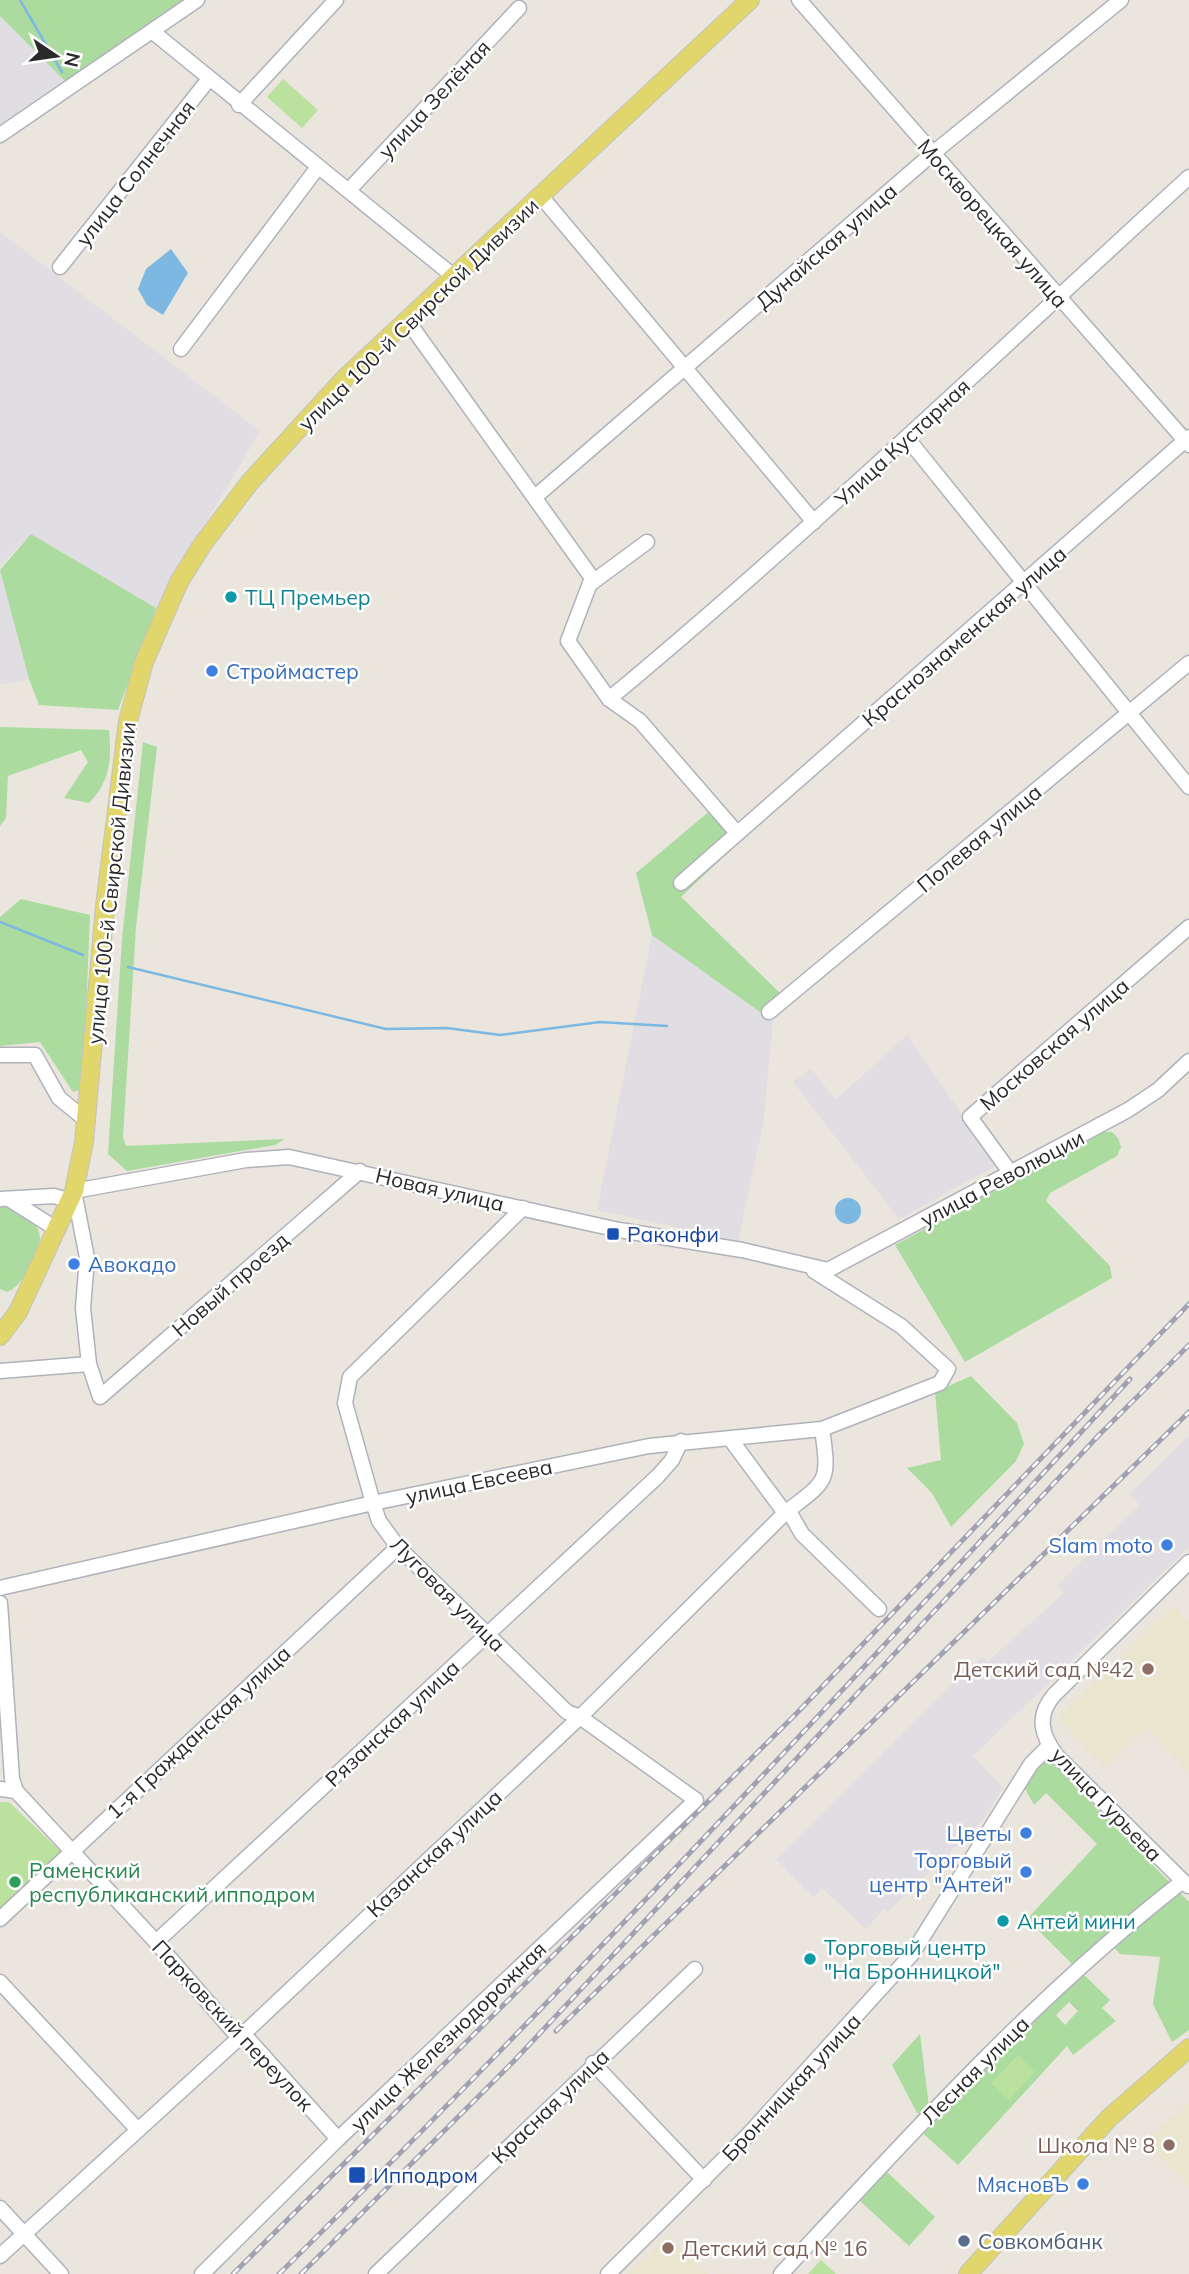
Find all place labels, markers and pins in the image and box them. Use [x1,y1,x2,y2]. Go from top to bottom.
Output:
place label: ТЦ Премьер [245,584,371,610]
marker: ТЦ Премьер [223,589,239,605]
place label: Строймастер [226,658,359,684]
marker: Строймастер [204,663,220,679]
place label: Раконфи [627,1221,719,1247]
marker: Раконфи [605,1226,621,1242]
place label: Авокадо [88,1251,176,1277]
marker: Авокадо [66,1256,82,1272]
place label: Slam moto [1049,1532,1153,1558]
marker: Slam moto [1159,1537,1175,1553]
place label: Детский сад №42 [954,1656,1134,1682]
marker: Детский сад №42 [1140,1661,1156,1677]
place label: Цветы [947,1820,1012,1846]
marker: Цветы [1018,1825,1034,1841]
place label: Торговый центр "Антей" [869,1847,1012,1897]
place label: Раменский республиканский ипподром [29,1857,315,1907]
marker: Торговый центр "Антей" [1018,1864,1034,1880]
marker: Раменский республиканский ипподром [7,1874,23,1890]
place label: Антей мини [1017,1908,1136,1934]
marker: Антей мини [995,1913,1011,1929]
place label: Торговый центр "На Бронницкой" [824,1934,1001,1984]
marker: Торговый центр "На Бронницкой" [802,1951,818,1967]
place label: Школа № 8 [1037,2132,1155,2158]
marker: Школа № 8 [1161,2137,1177,2153]
place label: Ипподром [373,2162,478,2188]
marker: Ипподром [347,2165,367,2185]
place label: МясновЪ [977,2171,1069,2197]
marker: МясновЪ [1075,2176,1091,2192]
place label: Совкомбанк [978,2228,1103,2254]
marker: Совкомбанк [956,2233,972,2249]
place label: Детский сад № 16 [682,2235,868,2261]
marker: Детский сад № 16 [660,2240,676,2256]

